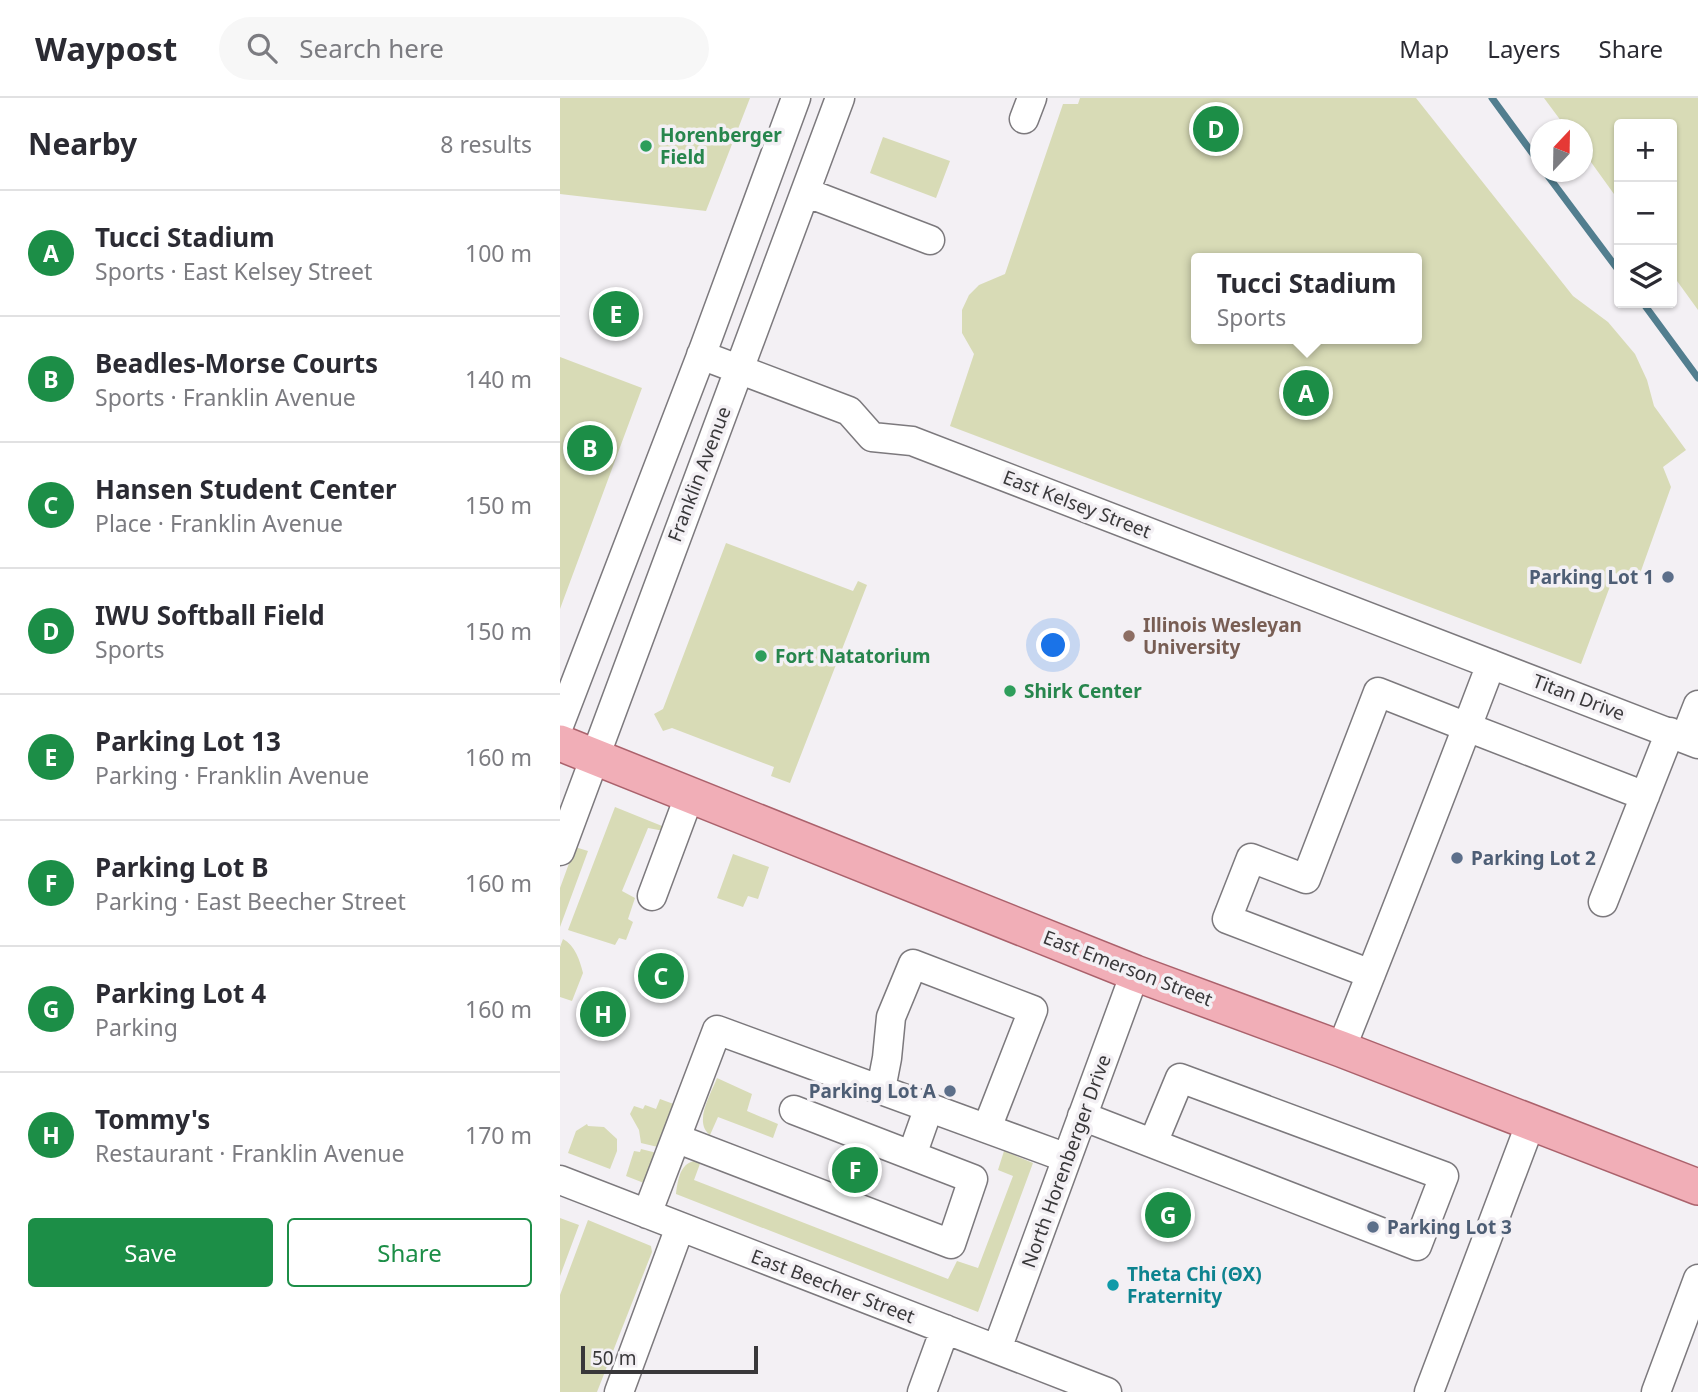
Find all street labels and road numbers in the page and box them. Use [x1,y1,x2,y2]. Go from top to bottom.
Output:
street label: Franklin Avenue [661,403,737,545]
street label: East Kelsey Street [999,464,1155,544]
street label: Titan Drive [1529,668,1629,726]
street label: East Emerson Street [1040,924,1217,1012]
street label: North Horenberger Drive [1015,1051,1117,1271]
street label: East Beecher Street [747,1243,919,1329]

